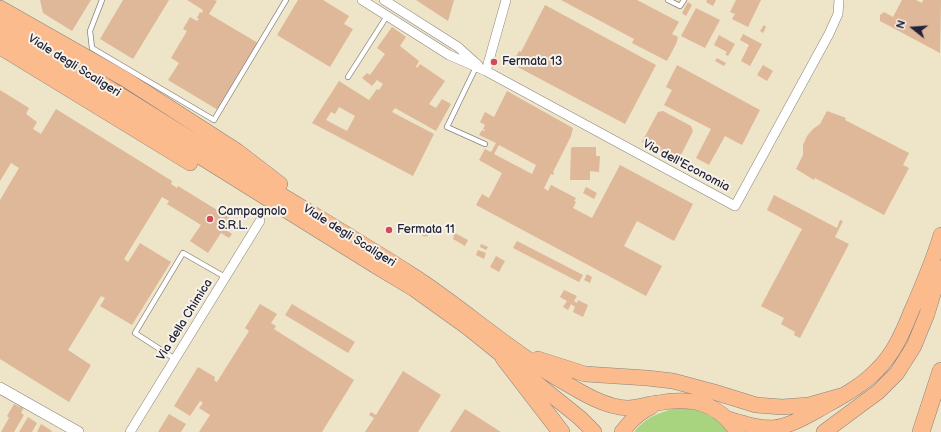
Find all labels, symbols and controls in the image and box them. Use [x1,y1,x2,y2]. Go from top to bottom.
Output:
north arrow [893,8,933,48]
text: N [894,19,908,30]
street label: Viale degli Scaligeri [25,32,123,100]
place label: Fermata 13 [502,55,562,69]
marker: Fermata 13 [489,57,499,67]
street label: Via dell'Economia [640,137,732,195]
street label: Viale degli Scaligeri [300,202,398,270]
place label: Campagnolo S.R.L. [218,205,287,233]
marker: Campagnolo S.R.L. [205,214,215,224]
place label: Fermata 11 [397,223,455,237]
marker: Fermata 11 [384,225,394,235]
street label: Via della Chimica [154,277,216,363]

